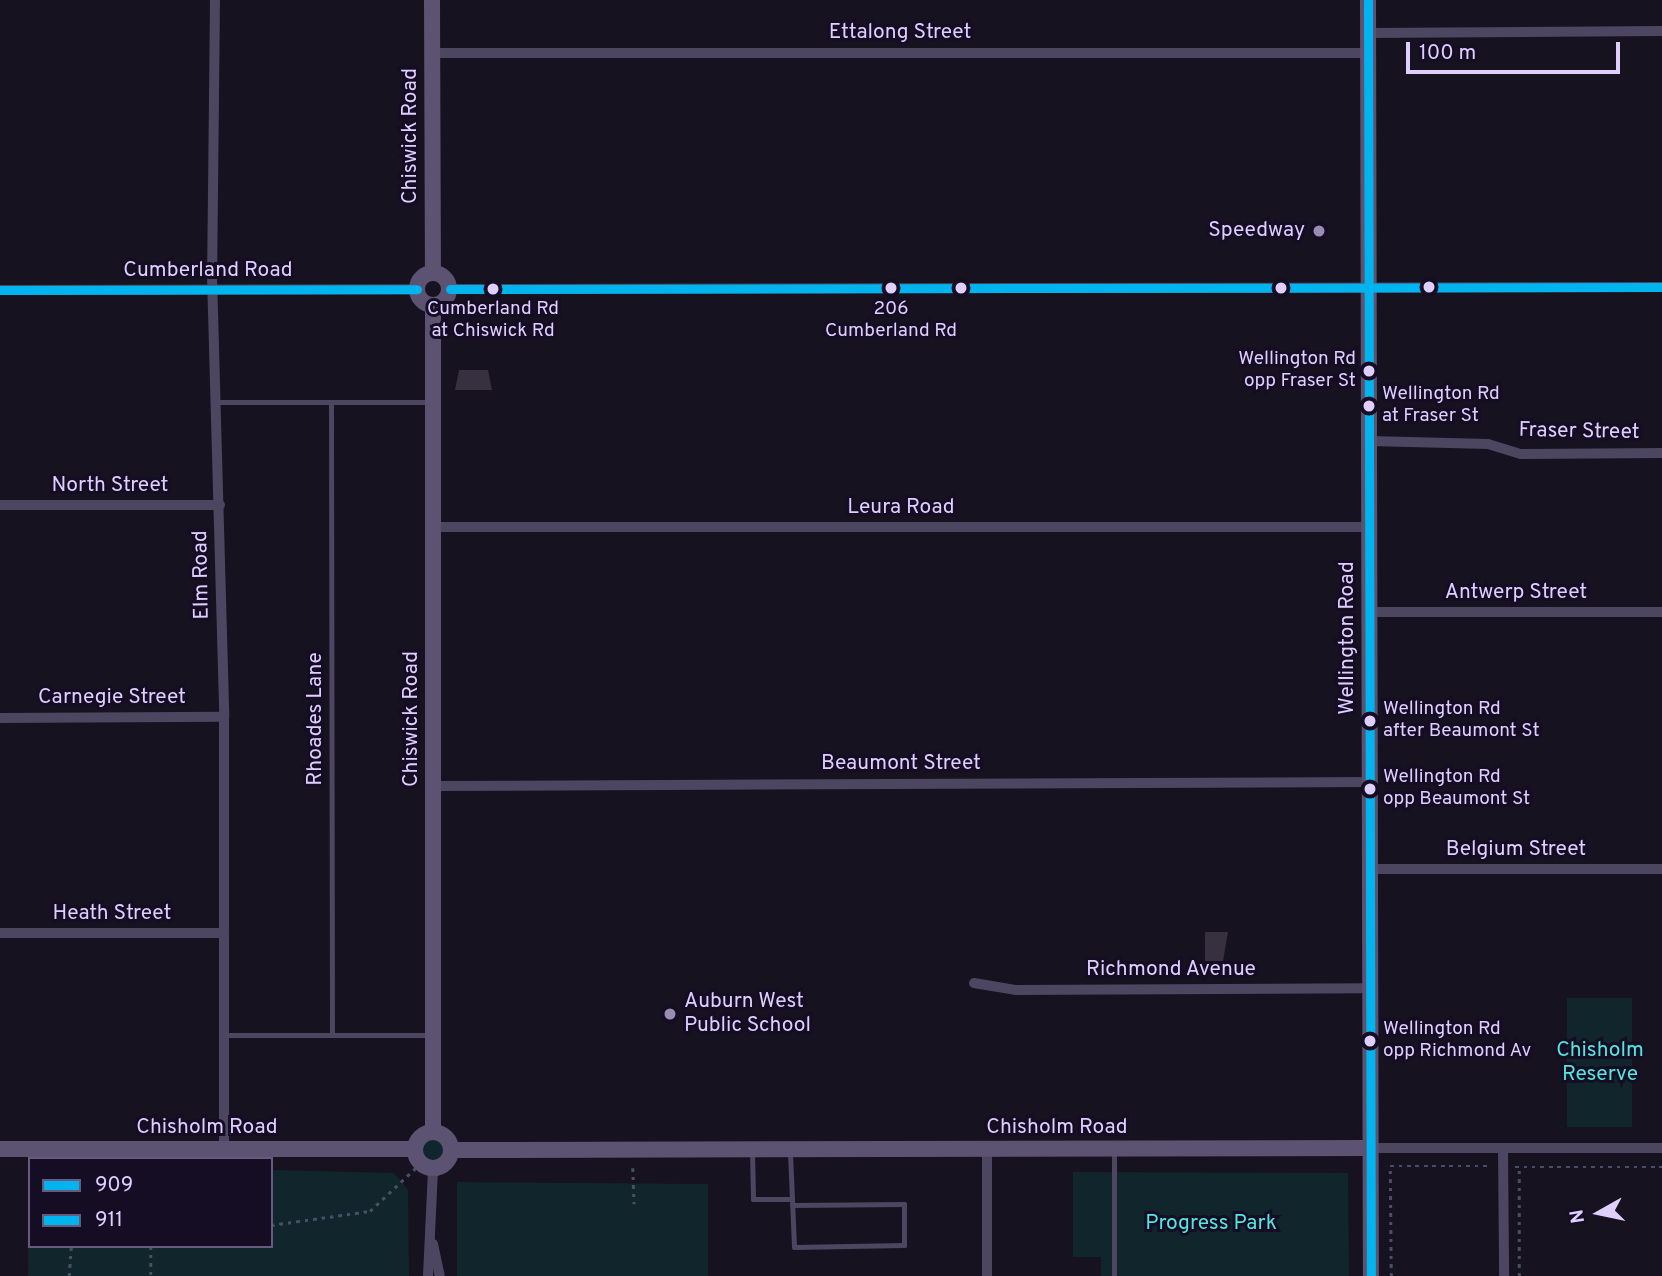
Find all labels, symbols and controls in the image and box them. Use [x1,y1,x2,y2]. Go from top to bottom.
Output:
street label: Ettalong Street [829,20,971,46]
scale bar [1410,28,1624,72]
text: 100 m [1419,40,1476,67]
street label: Chiswick Road [398,68,424,204]
place label: Speedway [1208,218,1305,244]
marker: Speedway [1311,223,1327,239]
street label: Cumberland Road [123,258,293,284]
unlabelled marker [1422,280,1436,294]
marker: 206 Cumberland Rd [884,281,898,295]
unlabelled marker [954,281,968,295]
unlabelled marker [1274,281,1288,295]
marker: Cumberland Rd at Chiswick Rd [486,282,500,296]
place label: Cumberland Rd at Chiswick Rd [427,299,559,343]
place label: 206 Cumberland Rd [825,299,957,343]
place label: Wellington Rd opp Fraser St [1238,349,1356,393]
marker: Wellington Rd opp Fraser St [1362,364,1376,378]
place label: Wellington Rd at Fraser St [1382,384,1500,428]
marker: Wellington Rd at Fraser St [1362,399,1376,413]
street label: Fraser Street [1518,418,1640,446]
street label: North Street [51,473,169,499]
street label: Leura Road [847,495,955,521]
street label: Elm Road [189,530,215,620]
street label: Wellington Road [1335,561,1361,715]
street label: Antwerp Street [1445,580,1587,606]
street label: Chiswick Road [399,651,425,787]
street label: Rhoades Lane [303,652,329,786]
street label: Carnegie Street [38,685,186,711]
place label: Wellington Rd after Beaumont St [1383,699,1540,743]
marker: Wellington Rd after Beaumont St [1363,714,1377,728]
street label: Beaumont Street [821,751,981,777]
place label: Wellington Rd opp Beaumont St [1383,767,1530,811]
marker: Wellington Rd opp Beaumont St [1363,782,1377,796]
street label: Belgium Street [1446,837,1586,863]
street label: Heath Street [53,901,171,927]
street label: Richmond Avenue [1086,957,1256,983]
place label: Auburn West Public School [684,989,811,1039]
marker: Auburn West Public School [662,1006,678,1022]
place label: Wellington Rd opp Richmond Av [1383,1019,1532,1063]
marker: Wellington Rd opp Richmond Av [1363,1034,1377,1048]
park label: Chisholm Reserve [1556,1038,1644,1088]
street label: Chisholm Road [136,1115,278,1141]
street label: Chisholm Road [986,1115,1128,1141]
legend [28,1157,273,1248]
text: 909 [95,1172,133,1199]
north arrow [1564,1178,1634,1248]
text: 911 [95,1207,123,1234]
text: N [1565,1208,1591,1225]
park label: Progress Park [1145,1211,1277,1237]

